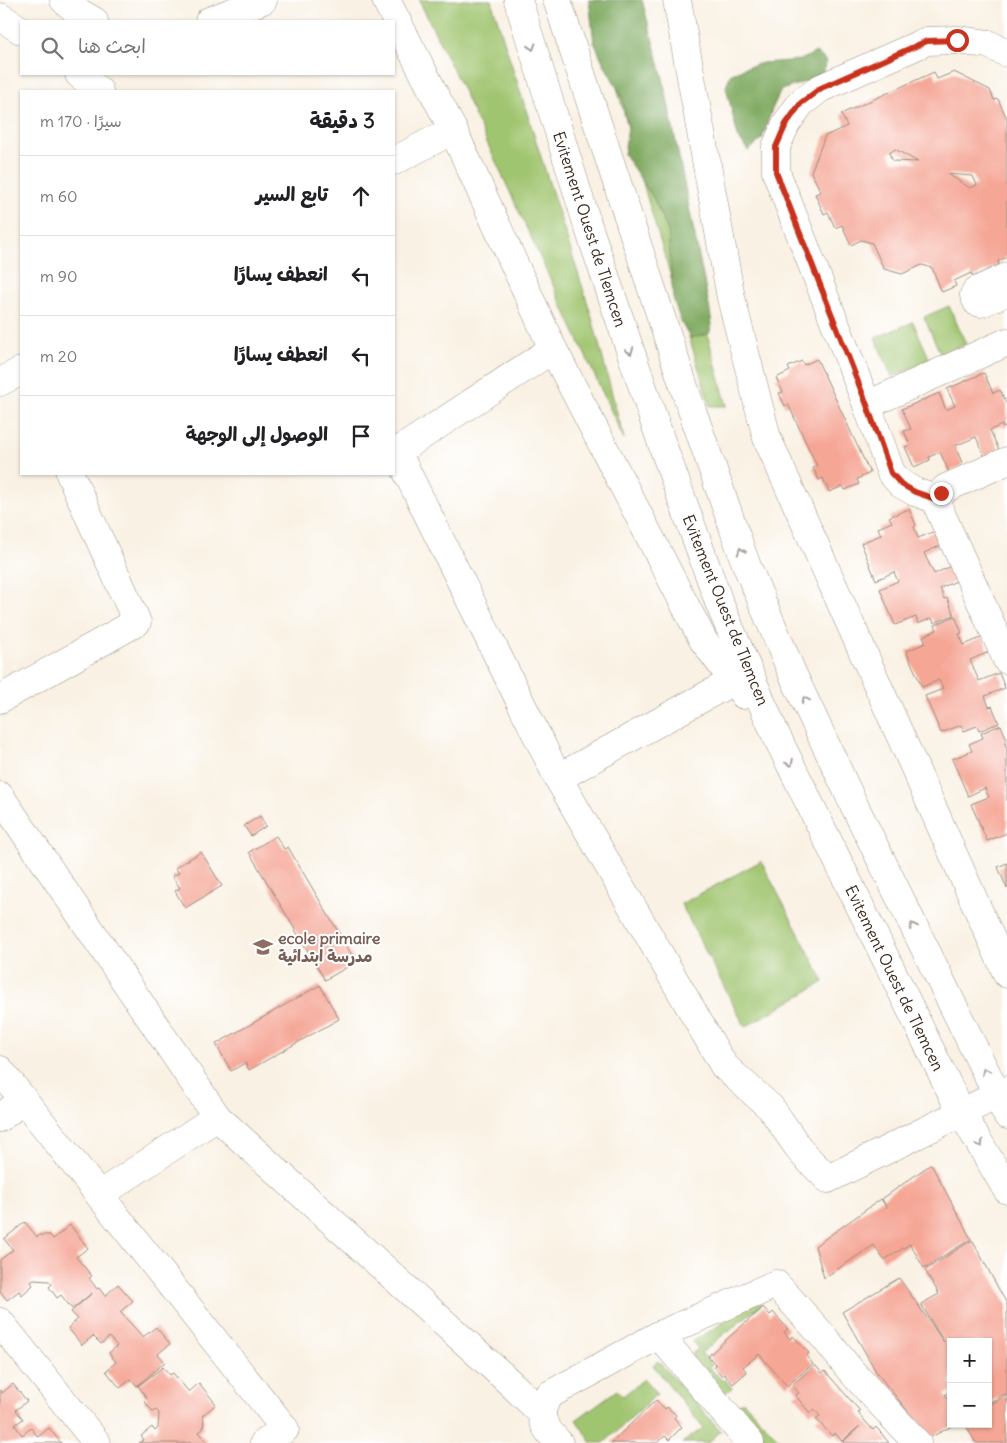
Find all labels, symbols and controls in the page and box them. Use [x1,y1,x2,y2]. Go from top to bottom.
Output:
search box [20,20,395,75]
route start [946,29,969,52]
icon: search [38,34,66,62]
text: ابحث هنا [78,34,146,58]
one-way arrow [527,42,537,50]
text: 3 دقيقة [310,107,375,134]
text: سيرًا · 170 m [40,111,122,131]
street label: Evitement Ouest de Tlemcen [549,129,631,329]
text: تابع السير [256,182,328,206]
icon: ahead [347,182,375,210]
text: 60 m [40,186,78,206]
text: انعطف يسارًا [234,262,328,286]
icon: left [347,262,375,290]
text: 90 m [40,266,78,286]
text: انعطف يسارًا [234,342,328,366]
icon: left [347,342,375,370]
text: 20 m [40,346,77,366]
one-way arrow [624,346,634,355]
text: الوصول إلى الوجهة [185,422,328,446]
icon: arrive [347,422,375,450]
route end [930,482,953,505]
street label: Evitement Ouest de Tlemcen [678,512,774,708]
one-way arrow [737,547,747,555]
one-way arrow [801,696,811,705]
one-way arrow [784,758,794,767]
street label: Evitement Ouest de Tlemcen [841,882,949,1074]
one-way arrow [909,922,919,931]
place label: ecole primaire مدرسة ابتدائية [278,928,381,966]
school or university icon: ecole primaire مدرسة ابتدائية [252,936,274,958]
one-way arrow [981,1067,991,1076]
one-way arrow [973,1138,983,1147]
map controls [947,1338,992,1428]
button: + [947,1338,992,1383]
button: − [947,1383,992,1428]

